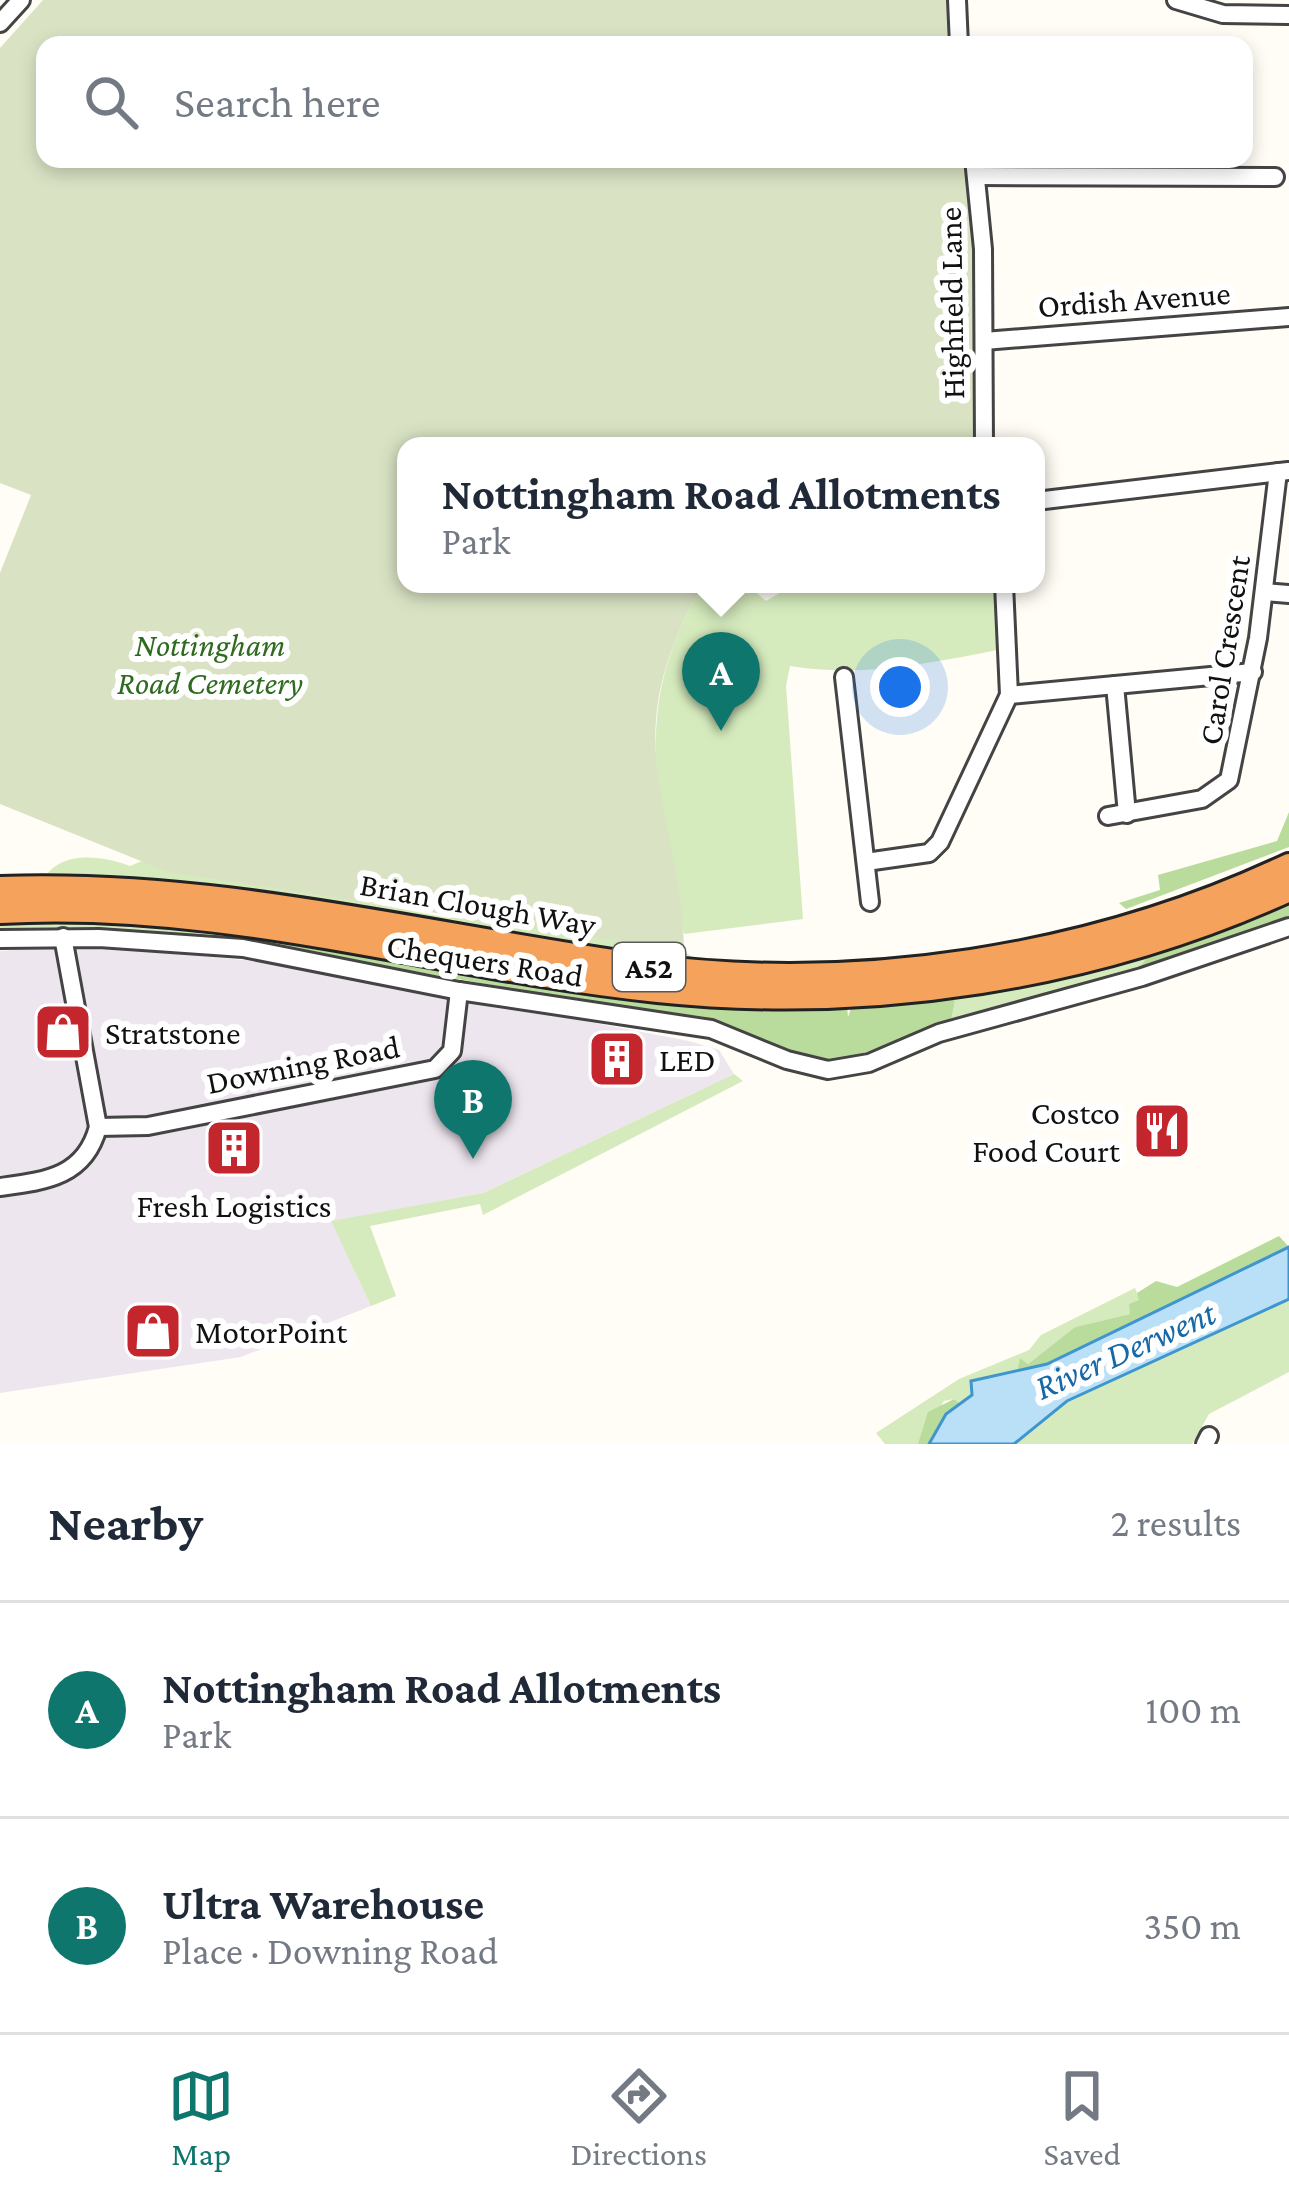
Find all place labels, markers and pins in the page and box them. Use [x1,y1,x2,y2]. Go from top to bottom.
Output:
pin: A [682,632,760,731]
shop icon: Stratstone [32,1001,94,1063]
place label: Stratstone [105,1014,241,1051]
building icon: LED [586,1028,648,1090]
place label: LED [659,1041,715,1078]
pin: B [434,1060,512,1159]
place label: Costco Food Court [972,1094,1121,1169]
restaurant icon: Costco Food Court [1131,1100,1193,1162]
building icon: Fresh Logistics [203,1117,265,1179]
place label: Fresh Logistics [136,1187,332,1224]
shop icon: MotorPoint [122,1300,184,1362]
place label: MotorPoint [195,1313,348,1350]

